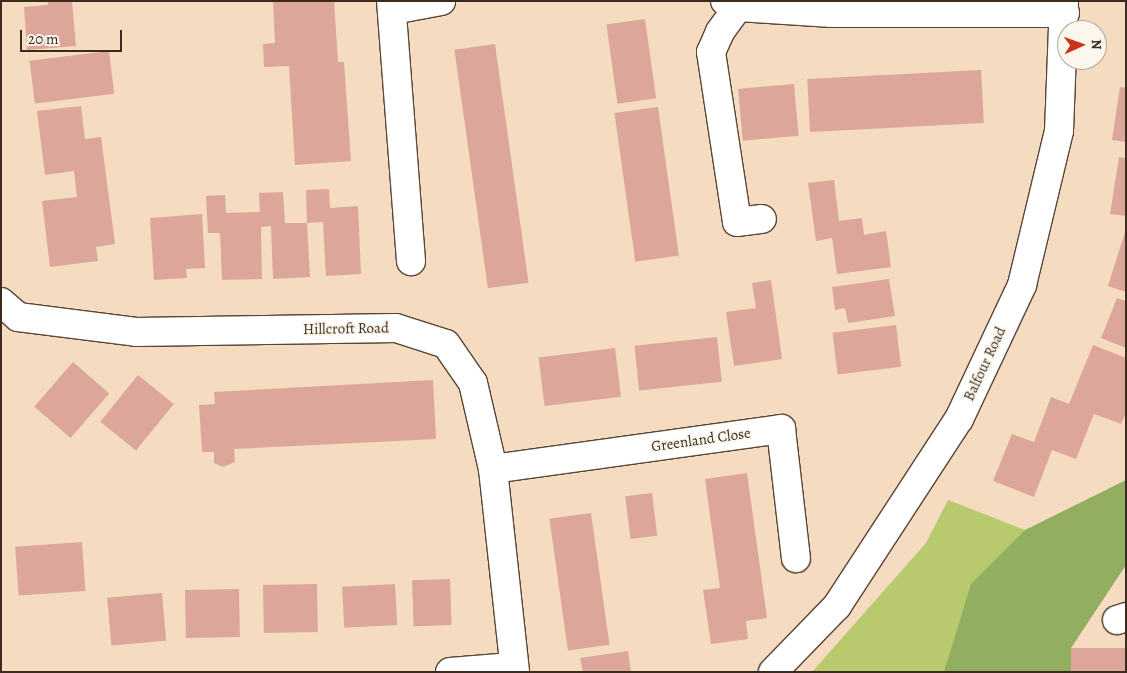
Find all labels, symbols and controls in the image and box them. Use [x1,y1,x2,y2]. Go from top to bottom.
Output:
scale bar [22,20,125,52]
north arrow [1057,20,1107,70]
text: 20 m [28,29,59,49]
text: N [1087,39,1106,50]
street label: Hillcroft Road [303,319,389,339]
street label: Balfour Road [960,324,1010,404]
street label: Greenland Close [650,424,752,456]

